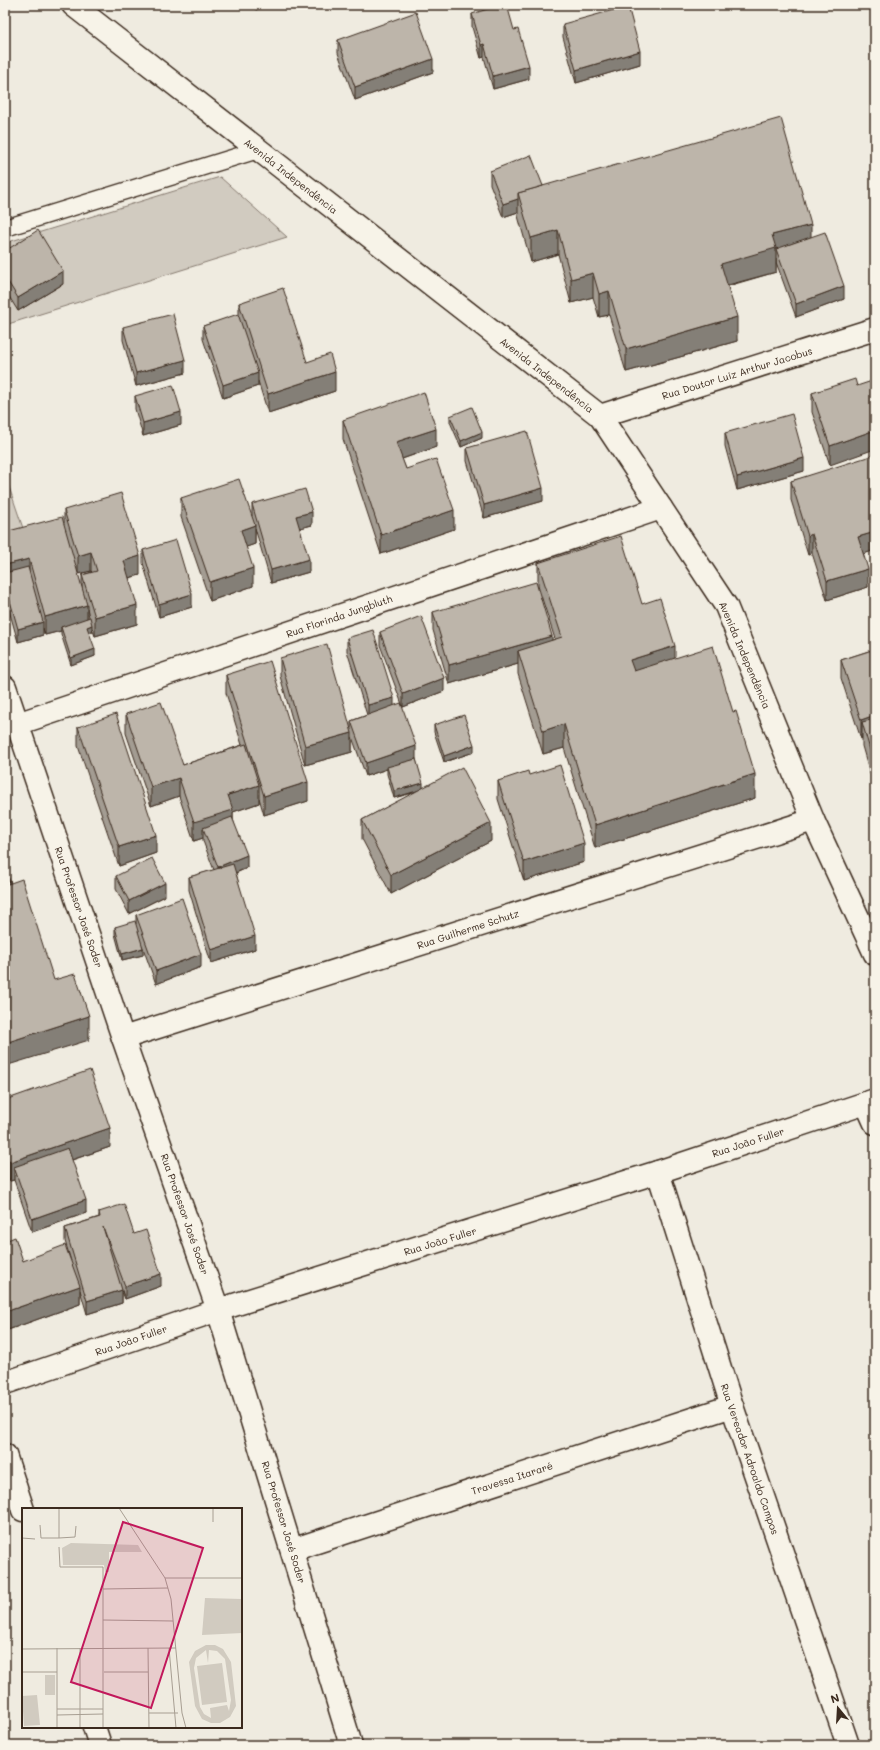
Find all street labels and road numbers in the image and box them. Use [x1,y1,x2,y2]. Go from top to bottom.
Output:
street label: Avenida Independência [241,135,341,217]
street label: Avenida Independência [497,334,597,416]
street label: Rua Doutor Luiz Arthur Jacobus [660,343,814,403]
street label: Rua Florinda Jungbluth [284,591,394,641]
street label: Avenida Independência [716,599,774,711]
street label: Rua Professor José Soder [52,845,106,969]
street label: Rua Guilherme Schutz [415,906,521,952]
street label: Rua João Fuller [710,1124,786,1160]
street label: Rua Professor José Soder [158,1152,212,1276]
street label: Rua João Fuller [402,1223,478,1259]
street label: Rua João Fuller [93,1321,169,1359]
street label: Rua Vereador Adroaldo Campos [718,1382,782,1536]
street label: Travessa Itararé [469,1458,555,1498]
street label: Rua Professor José Soder [259,1459,309,1585]

